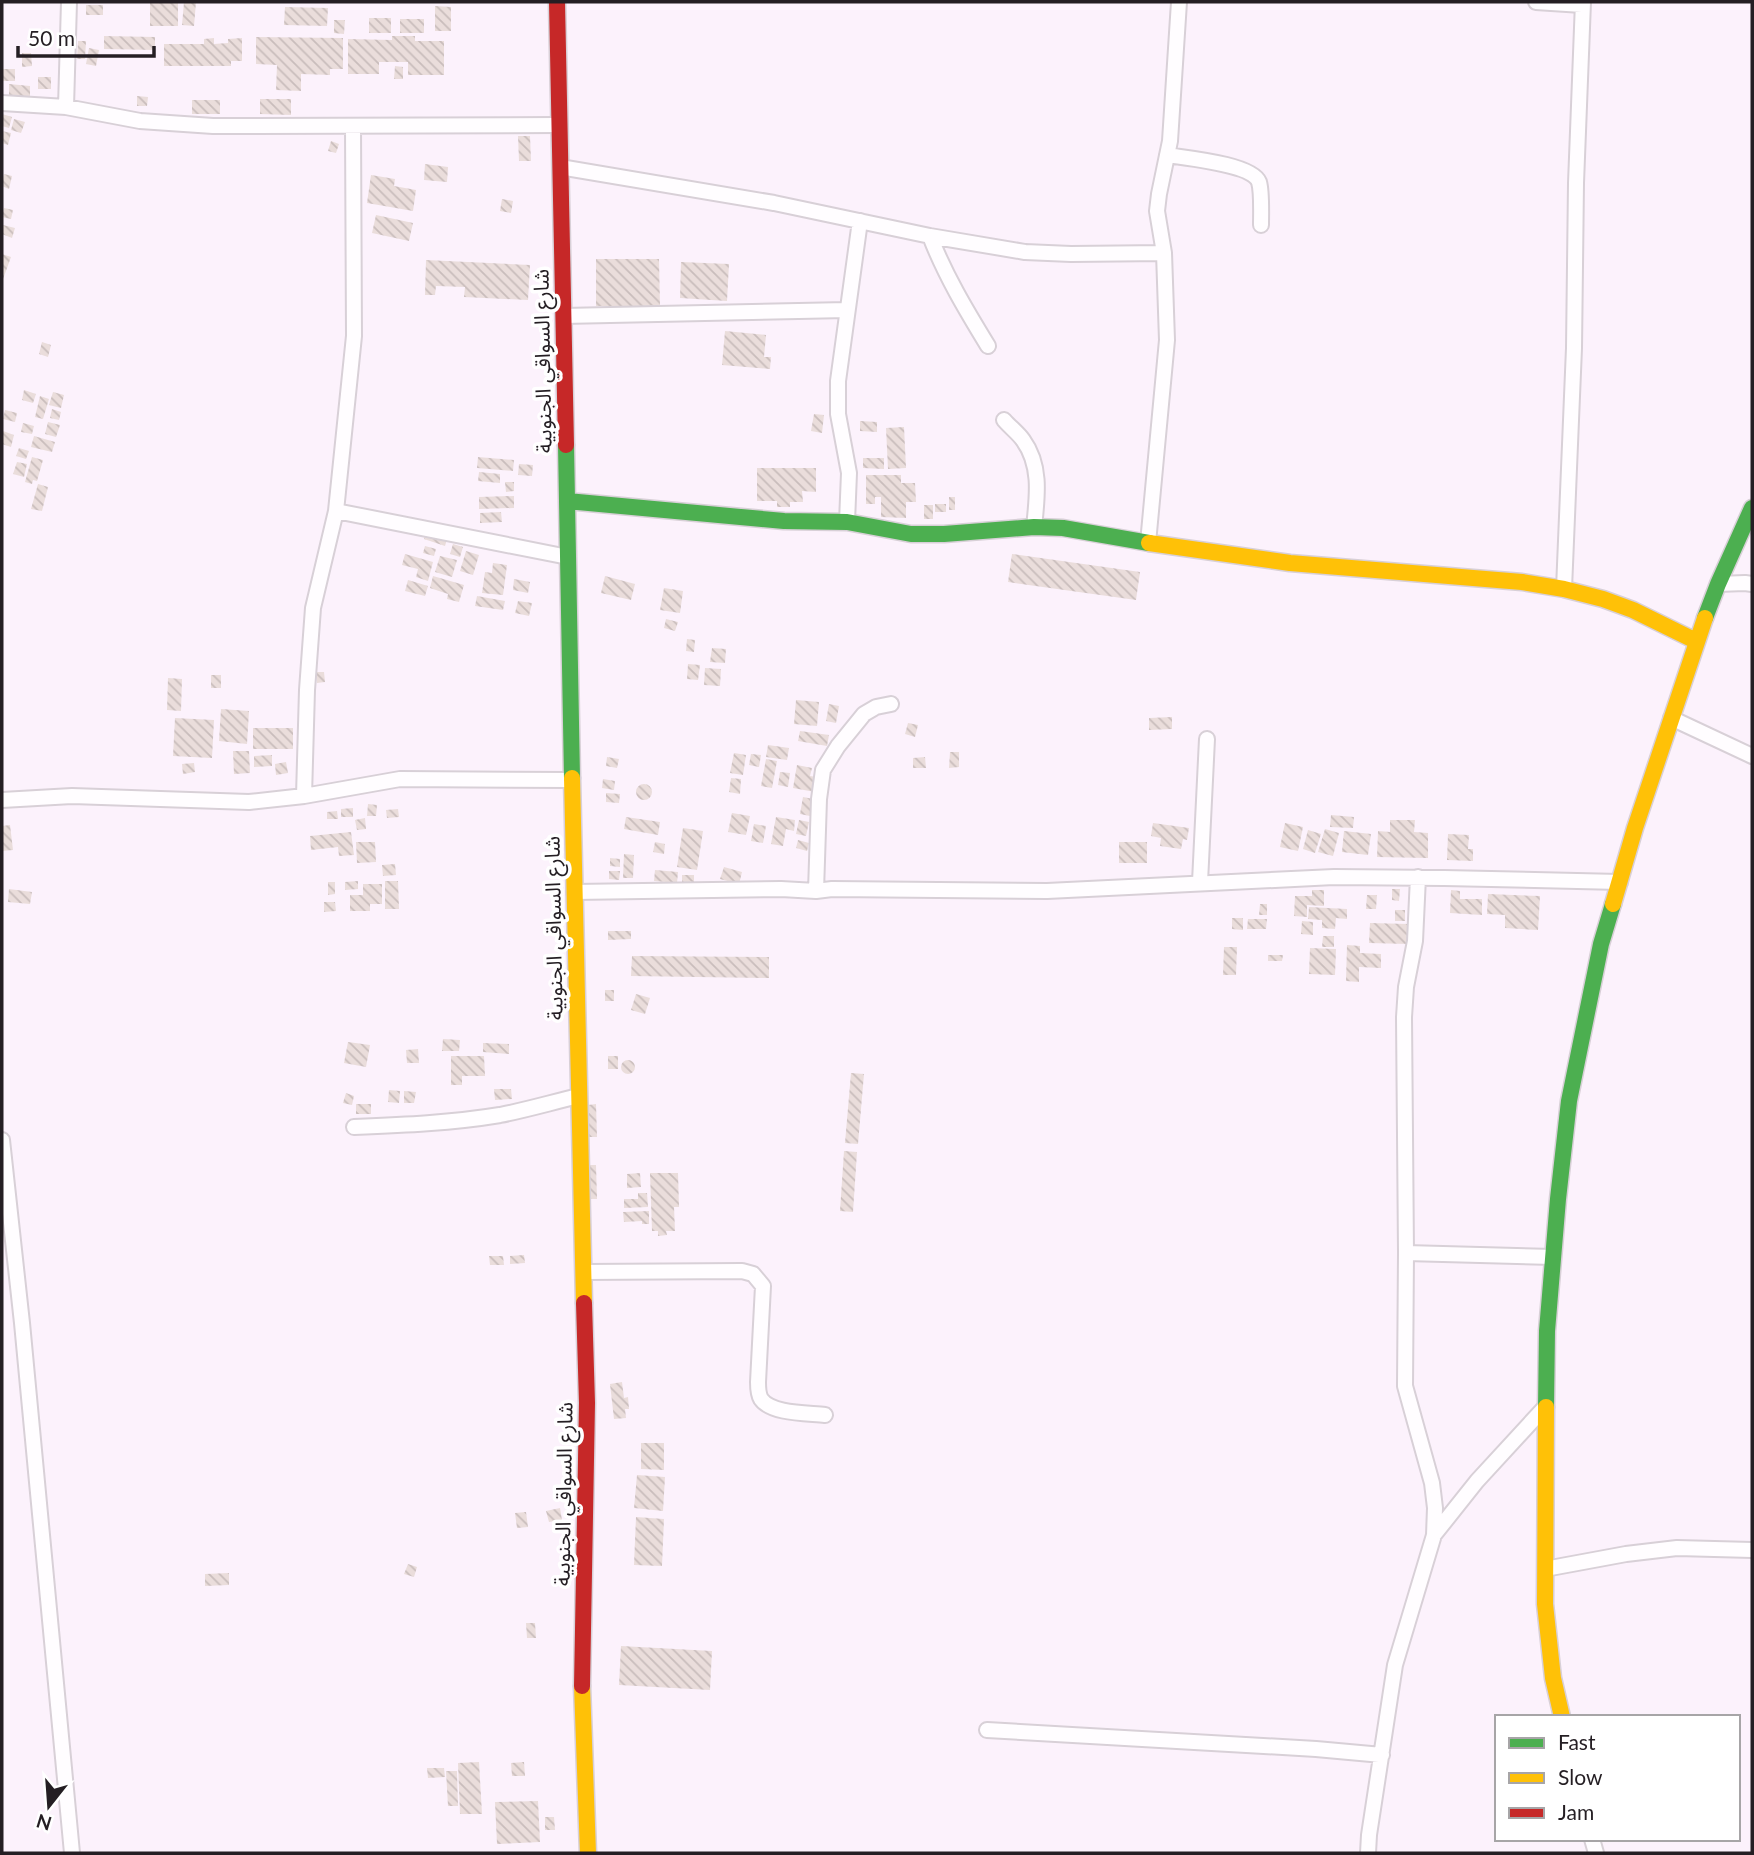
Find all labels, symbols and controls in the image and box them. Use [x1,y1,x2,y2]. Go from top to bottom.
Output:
scale bar [18,14,154,58]
text: 50 m [28,25,75,50]
street label: شارع السواقي الجنوبية [527,269,560,453]
street label: شارع السواقي الجنوبية [538,836,571,1020]
street label: شارع السواقي الجنوبية [548,1402,581,1586]
legend [1495,1715,1740,1841]
text: Fast [1558,1729,1596,1754]
text: Slow [1558,1764,1603,1789]
north arrow [14,1771,84,1841]
text: Jam [1558,1799,1594,1824]
text: N [34,1810,54,1836]

